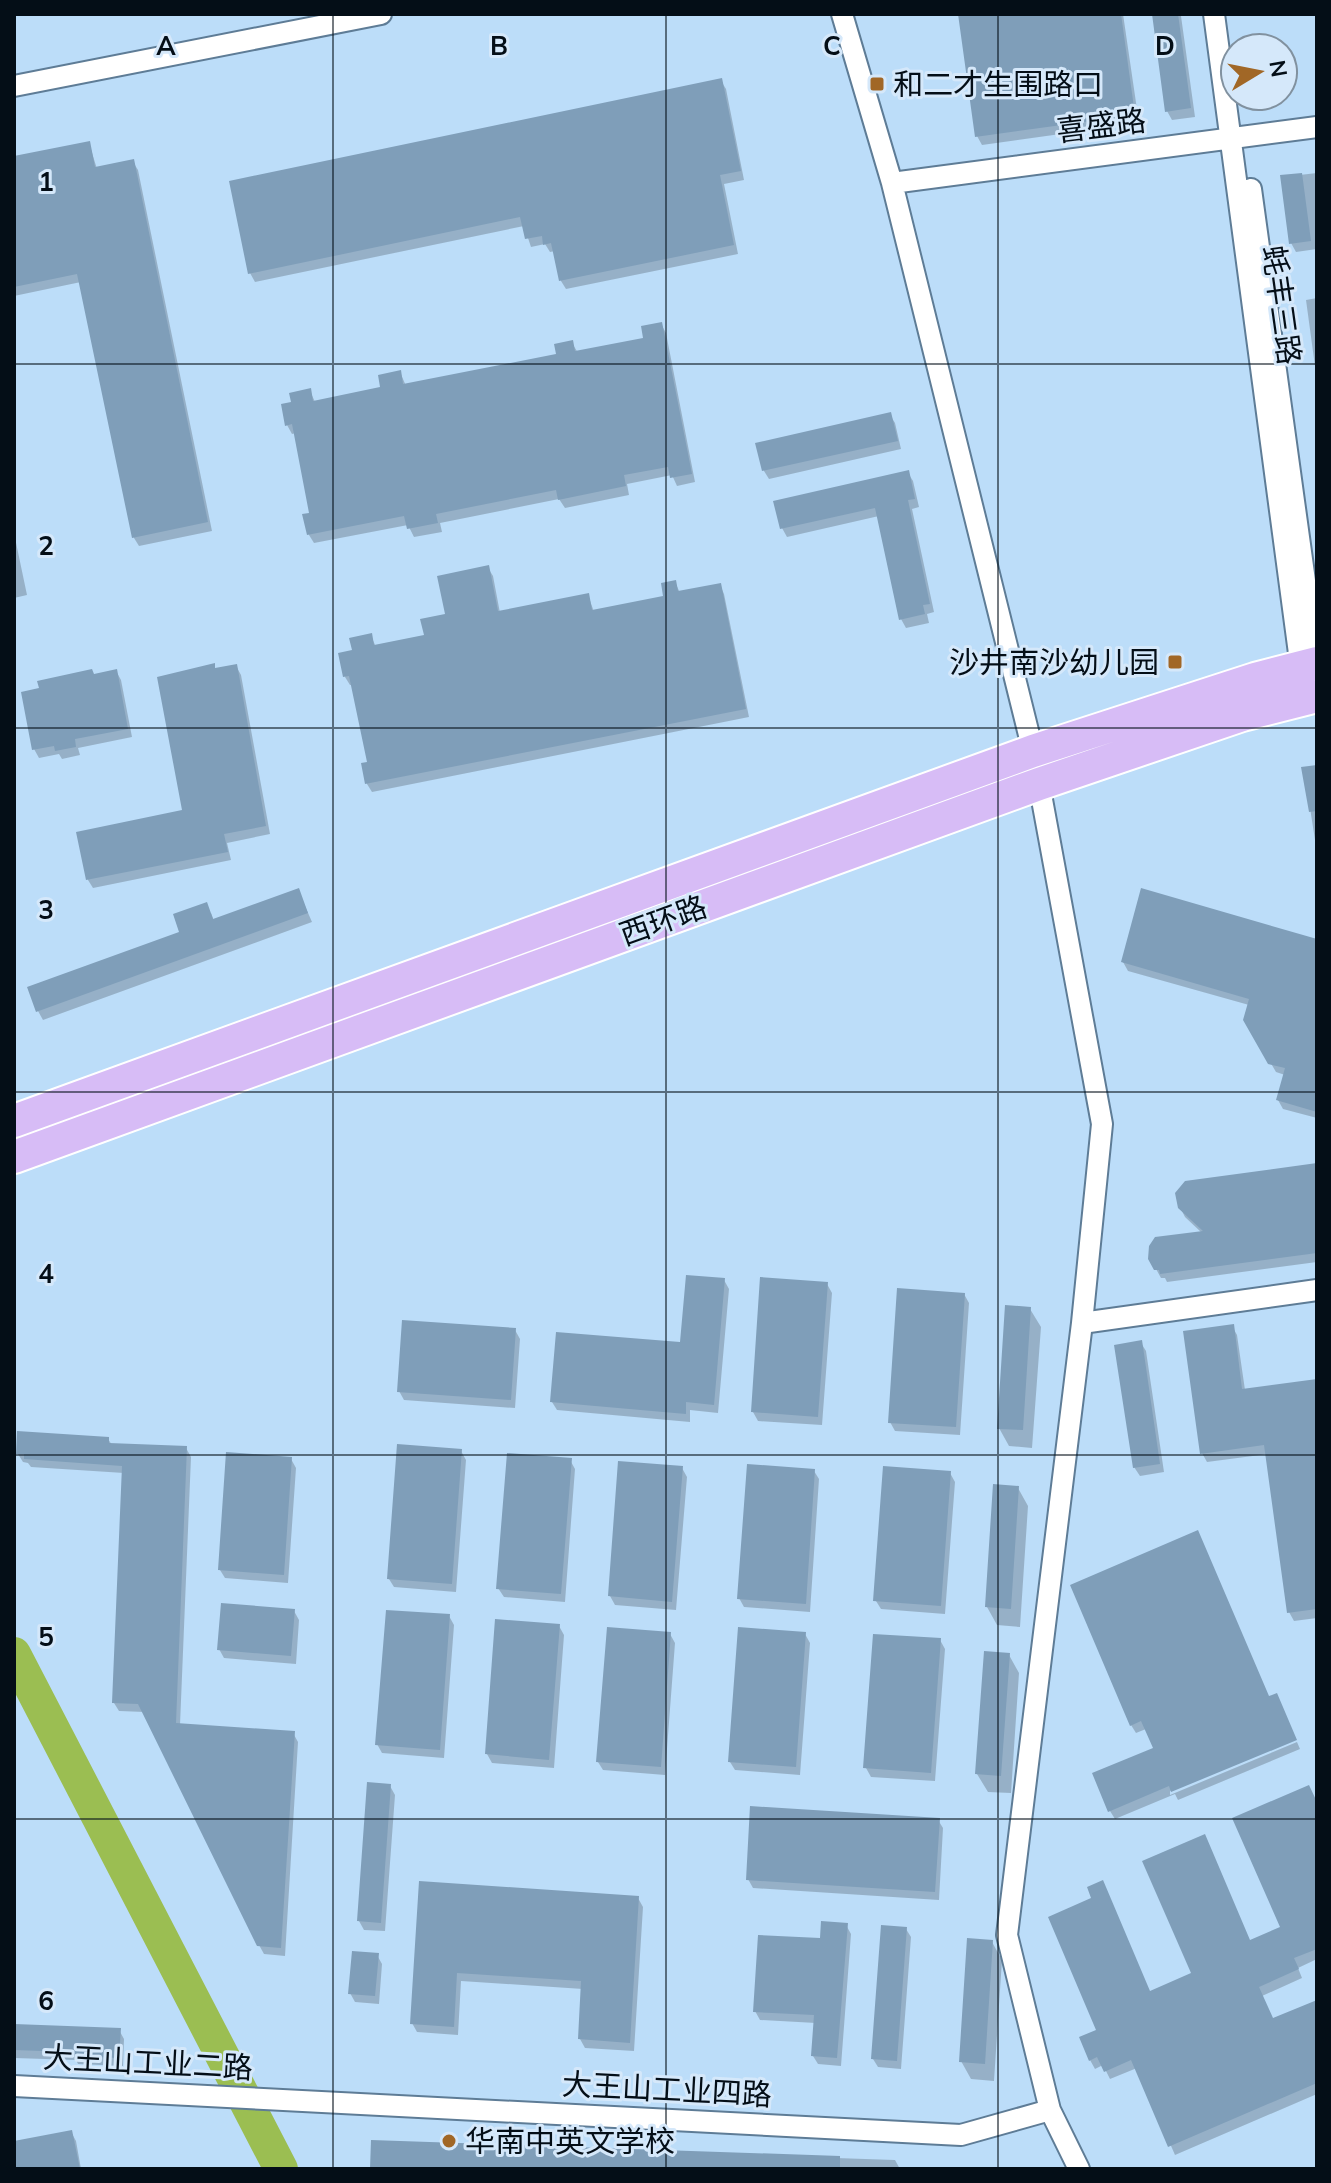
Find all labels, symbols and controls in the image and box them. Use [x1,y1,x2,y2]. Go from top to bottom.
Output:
text: A [156,29,176,62]
text: B [490,29,508,62]
text: C [823,29,841,62]
text: D [1155,29,1175,62]
north arrow [1219,32,1299,112]
text: N [1263,58,1294,79]
place label: 和二才生围路口 [893,65,1103,103]
marker: 和二才生围路口 [868,75,886,93]
street label: 喜盛路 [1054,101,1148,149]
text: 1 [38,165,54,198]
street label: 蚝丰三路 [1255,243,1309,367]
text: 2 [38,529,54,562]
place label: 沙井南沙幼儿园 [949,643,1159,681]
marker: 沙井南沙幼儿园 [1166,653,1184,671]
street label: 西环路 [614,887,712,953]
text: 3 [38,893,54,926]
text: 4 [38,1257,54,1290]
text: 5 [38,1620,54,1653]
text: 6 [38,1984,54,2017]
street label: 大王山工业二路 [42,2038,254,2086]
street label: 大王山工业四路 [561,2065,773,2113]
place label: 华南中英文学校 [465,2122,675,2160]
marker: 华南中英文学校 [440,2132,458,2150]

